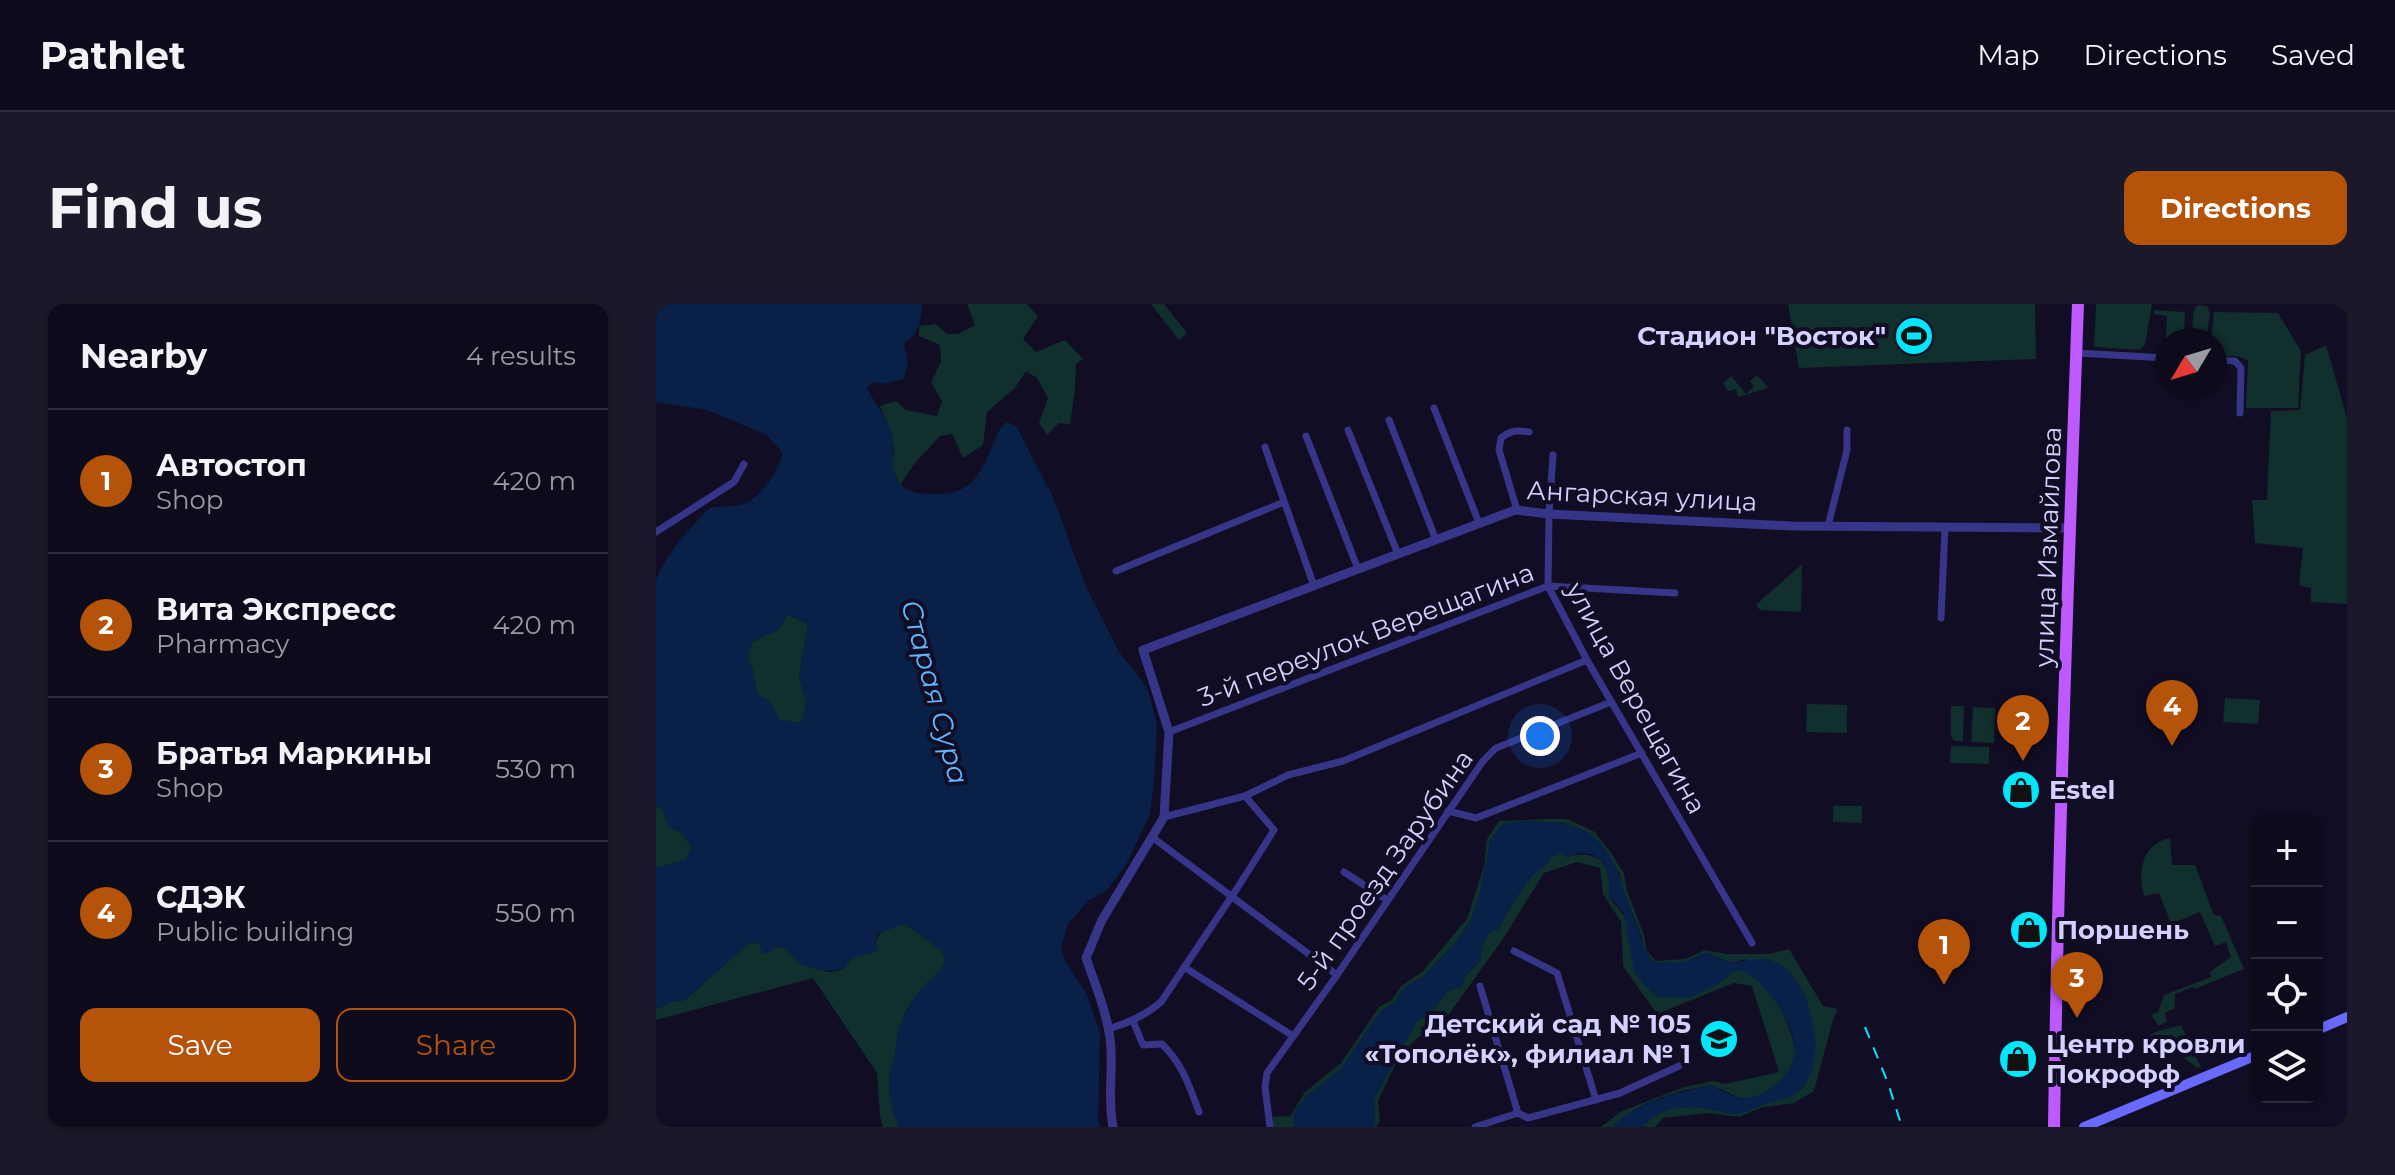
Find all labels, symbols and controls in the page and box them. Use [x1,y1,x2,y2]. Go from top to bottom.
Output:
text: Pathlet [40,32,185,79]
text: Map [1977,38,2039,72]
text: Directions [2083,38,2227,72]
text: Saved [2271,38,2355,72]
button: Directions [2124,171,2347,245]
text: Find us [48,174,262,242]
sports icon: Стадион "Восток" [1893,315,1935,357]
place label: Стадион "Восток" [1637,320,1886,352]
north arrow [2155,328,2227,400]
text: Nearby [80,335,207,377]
text: 4 results [466,340,576,372]
street label: улица Измайлова [2028,426,2068,669]
text: Автостоп [156,447,307,484]
text: 1 [101,465,111,497]
text: 420 m [493,465,576,497]
street label: Ангарская улица [1526,474,1758,518]
text: Shop [156,484,224,516]
street label: 3-й переулок Верещагина [1194,556,1538,714]
street label: улица Верещагина [1559,576,1713,819]
text: Вита Экспресс [156,591,396,628]
water label: Старая Сура [894,596,976,788]
text: 2 [98,609,114,641]
text: 420 m [493,609,576,641]
text: Pharmacy [156,628,289,660]
pin: 4 [2146,680,2198,746]
pin: 2 [1997,695,2049,761]
your location [1520,716,1560,756]
text: Братья Маркины [156,735,432,772]
street label: 5-й проезд Зарубина [1290,744,1480,996]
text: 3 [98,753,114,785]
text: 530 m [495,753,576,785]
shop icon: Estel [2000,769,2042,811]
text: Shop [156,772,224,804]
place label: Estel [2049,774,2115,806]
map controls [2251,815,2323,1103]
button: + [2251,815,2323,887]
text: СДЭК [156,879,246,916]
button: − [2251,887,2323,959]
text: 4 [97,897,115,929]
text: 550 m [495,897,576,929]
shop icon: Поршень [2008,909,2050,951]
place label: Поршень [2057,914,2189,946]
text: Public building [156,916,354,948]
pin: 1 [1918,919,1970,985]
pin: 3 [2051,952,2103,1018]
button: locate [2251,959,2323,1031]
button: Save [80,1008,320,1082]
button: Share [336,1008,576,1082]
place label: Детский сад № 105 «Тополёк», филиал № 1 [1365,1008,1691,1070]
school or university icon: Детский сад № 105 «Тополёк», филиал № 1 [1698,1018,1740,1060]
place label: Центр кровли Покрофф [2046,1028,2245,1090]
button: layers [2251,1031,2323,1103]
shop icon: Центр кровли Покрофф [1997,1038,2039,1080]

